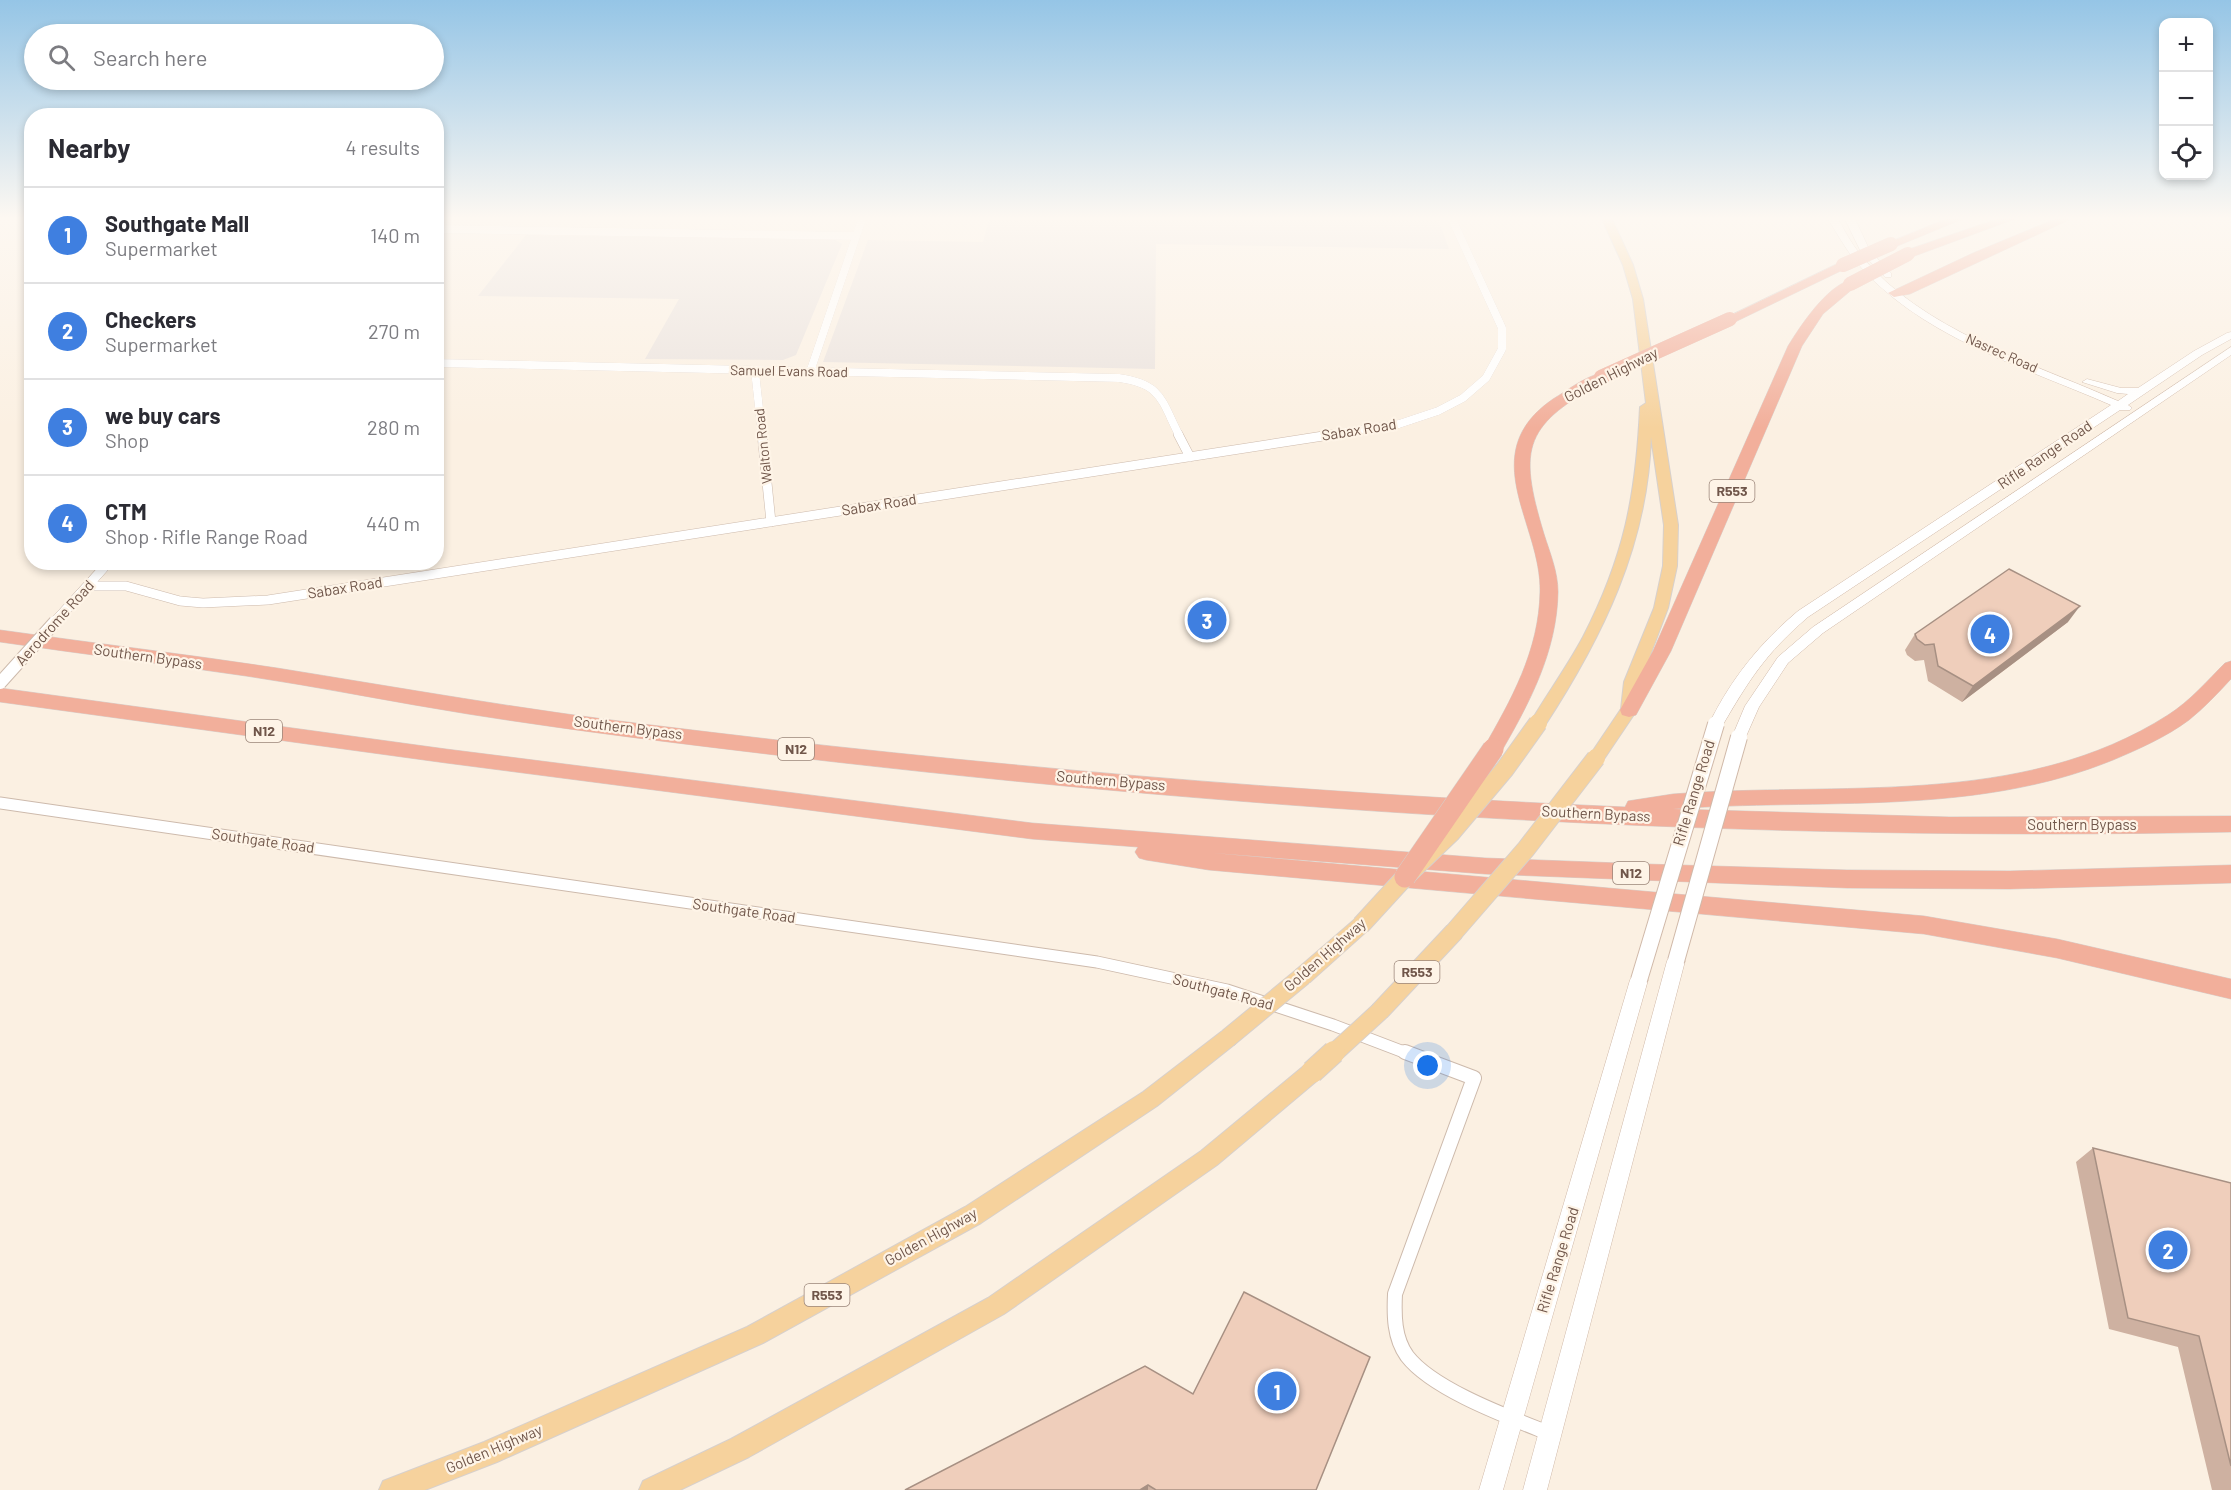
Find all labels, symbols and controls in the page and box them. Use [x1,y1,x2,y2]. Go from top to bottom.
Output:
map controls [2159,18,2213,180]
button: + [2159,18,2213,72]
search box [24,24,444,90]
icon: search [45,41,78,74]
text: Search here [93,44,207,70]
button: − [2159,72,2213,126]
button: locate [2159,126,2213,180]
text: Nearby [48,132,130,163]
text: 4 results [345,135,420,159]
text: Southgate Mall [105,210,249,236]
text: 1 [64,223,71,247]
text: 140 m [370,223,420,247]
text: Supermarket [105,236,218,260]
text: Checkers [105,306,196,332]
text: 2 [62,319,73,343]
text: 270 m [368,319,420,343]
street label: Nasrec Road [1964,329,2041,376]
text: Supermarket [105,332,218,356]
street label: Golden Highway [1561,343,1661,405]
street label: Samuel Evans Road [730,361,848,380]
text: we buy cars [105,402,221,428]
street label: Walton Road [750,407,775,485]
street label: Sabax Road [1320,414,1398,444]
text: 3 [62,415,73,439]
text: 280 m [367,415,420,439]
street label: Rifle Range Road [1994,416,2095,492]
text: Shop [105,428,149,452]
road number: R553 [1710,480,1754,502]
street label: Sabax Road [840,489,918,519]
text: CTM [105,498,147,524]
text: 4 [61,511,74,535]
text: 440 m [366,511,420,535]
text: Shop · Rifle Range Road [105,524,308,548]
street label: Sabax Road [306,572,384,602]
street label: Aerodrome Road [11,576,97,669]
pin: 3 [1188,598,1226,642]
pin: 4 [1970,612,2010,656]
street label: Southern Bypass [93,639,204,673]
street label: Southern Bypass [573,711,683,743]
road number: N12 [246,720,282,742]
road number: N12 [778,738,814,760]
street label: Rifle Range Road [1668,738,1718,848]
street label: Southern Bypass [1056,766,1166,794]
street label: Southern Bypass [1541,801,1651,825]
street label: Southern Bypass [2027,815,2137,833]
street label: Southgate Road [211,824,316,856]
road number: N12 [1613,862,1649,884]
street label: Southgate Road [692,894,797,926]
street label: Golden Highway [1280,914,1369,995]
road number: R553 [1394,961,1440,983]
street label: Southgate Road [1171,969,1276,1013]
your location [1413,1051,1442,1080]
street label: Golden Highway [881,1203,980,1269]
street label: Rifle Range Road [1532,1205,1582,1315]
pin: 2 [2148,1228,2188,1272]
road number: R553 [804,1284,850,1306]
pin: 1 [1258,1368,1296,1414]
street label: Golden Highway [443,1420,545,1476]

